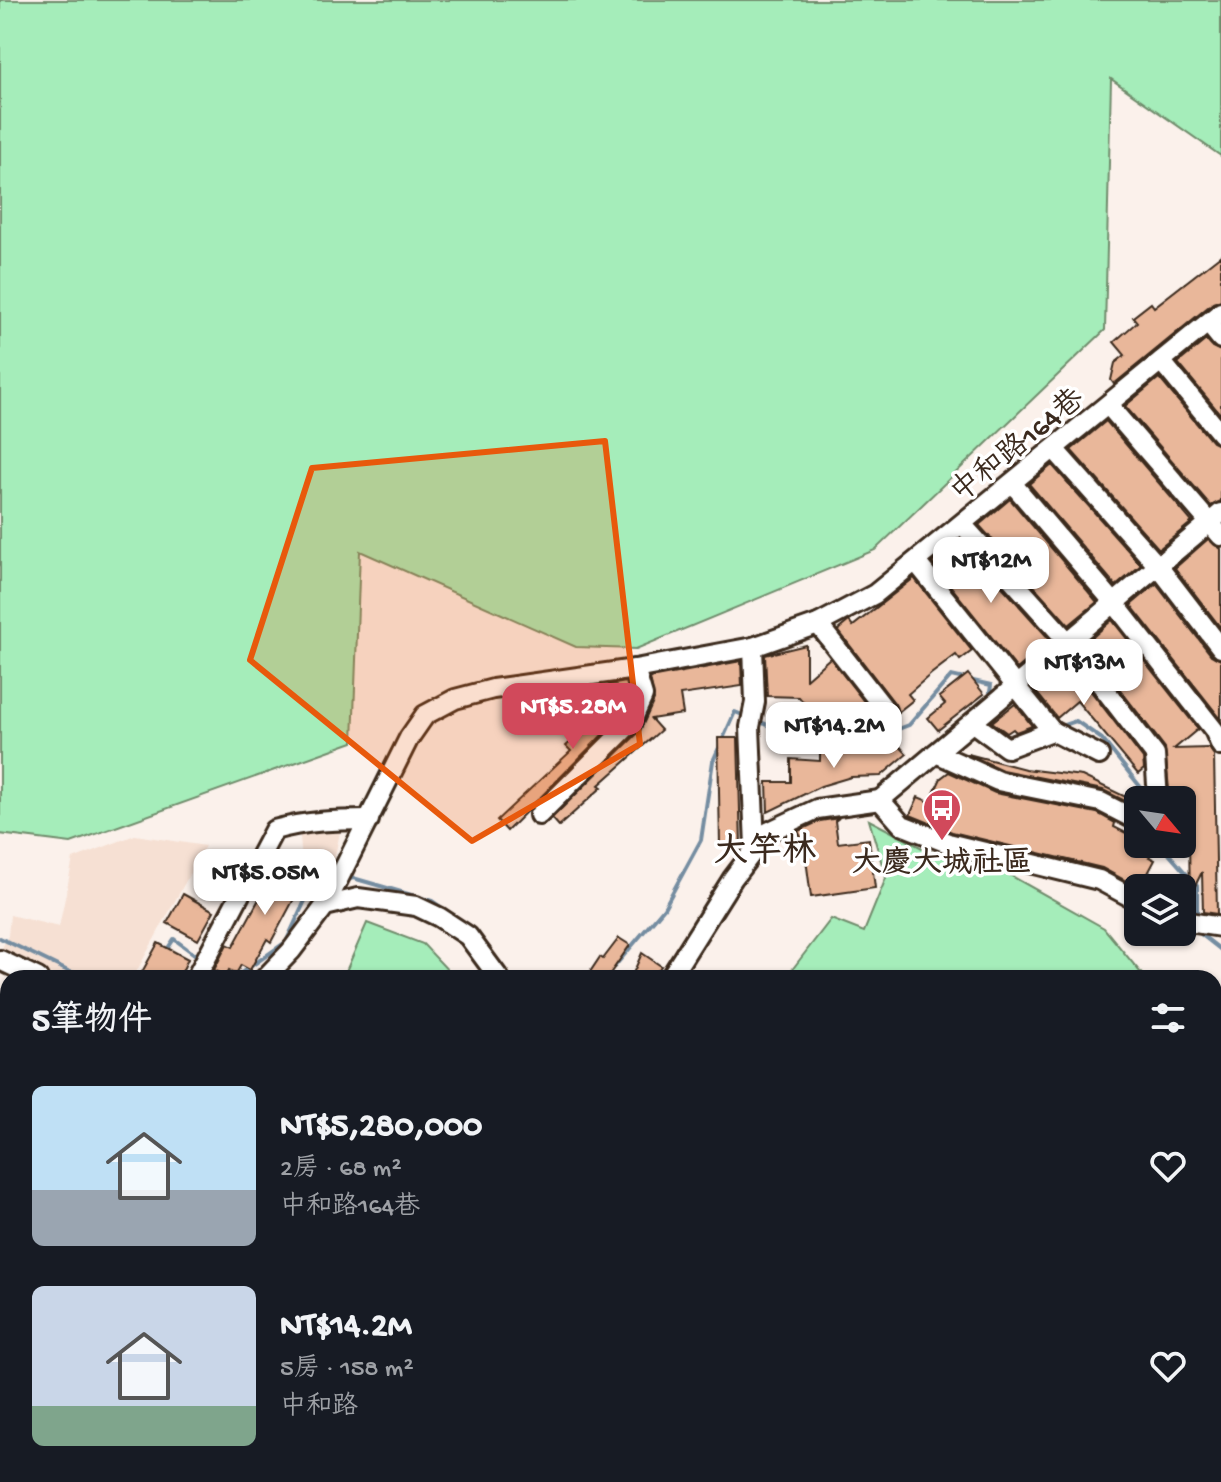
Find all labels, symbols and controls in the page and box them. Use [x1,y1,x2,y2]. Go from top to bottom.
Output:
street label: 中和路164巷 [943,381,1093,512]
pin: NT$12M [926,537,1056,605]
text: NT$12M [951,547,1031,578]
pin: NT$13M [1019,639,1149,707]
text: NT$13M [1044,649,1124,680]
pin: NT$5.28M [490,683,656,751]
text: NT$5.28M [520,693,626,724]
pin: NT$14.2M [751,702,917,770]
text: NT$14.2M [784,712,884,743]
north arrow [1124,786,1196,858]
map controls [1124,786,1196,946]
bus stop icon: 大慶大城社區 [921,787,963,842]
district label: 大竿林 [714,832,816,874]
place label: 大慶大城社區 [852,846,1032,883]
pin: NT$5.05M [182,849,348,917]
text: NT$5.05M [212,859,318,890]
button: layers [1124,874,1196,946]
icon: filters [1146,996,1190,1040]
text: 5筆物件 [32,1003,152,1043]
text: NT$5,280,000 [280,1108,482,1148]
icon: home [96,1118,192,1214]
icon: heart [1146,1144,1190,1188]
text: 2房 · 68 m² [280,1155,402,1186]
text: 中和路164巷 [280,1193,420,1224]
text: NT$14.2M [280,1308,411,1348]
icon: home [96,1318,192,1414]
icon: heart [1146,1344,1190,1388]
text: 5房 · 158 m² [280,1355,413,1386]
text: 中和路 [280,1393,358,1424]

